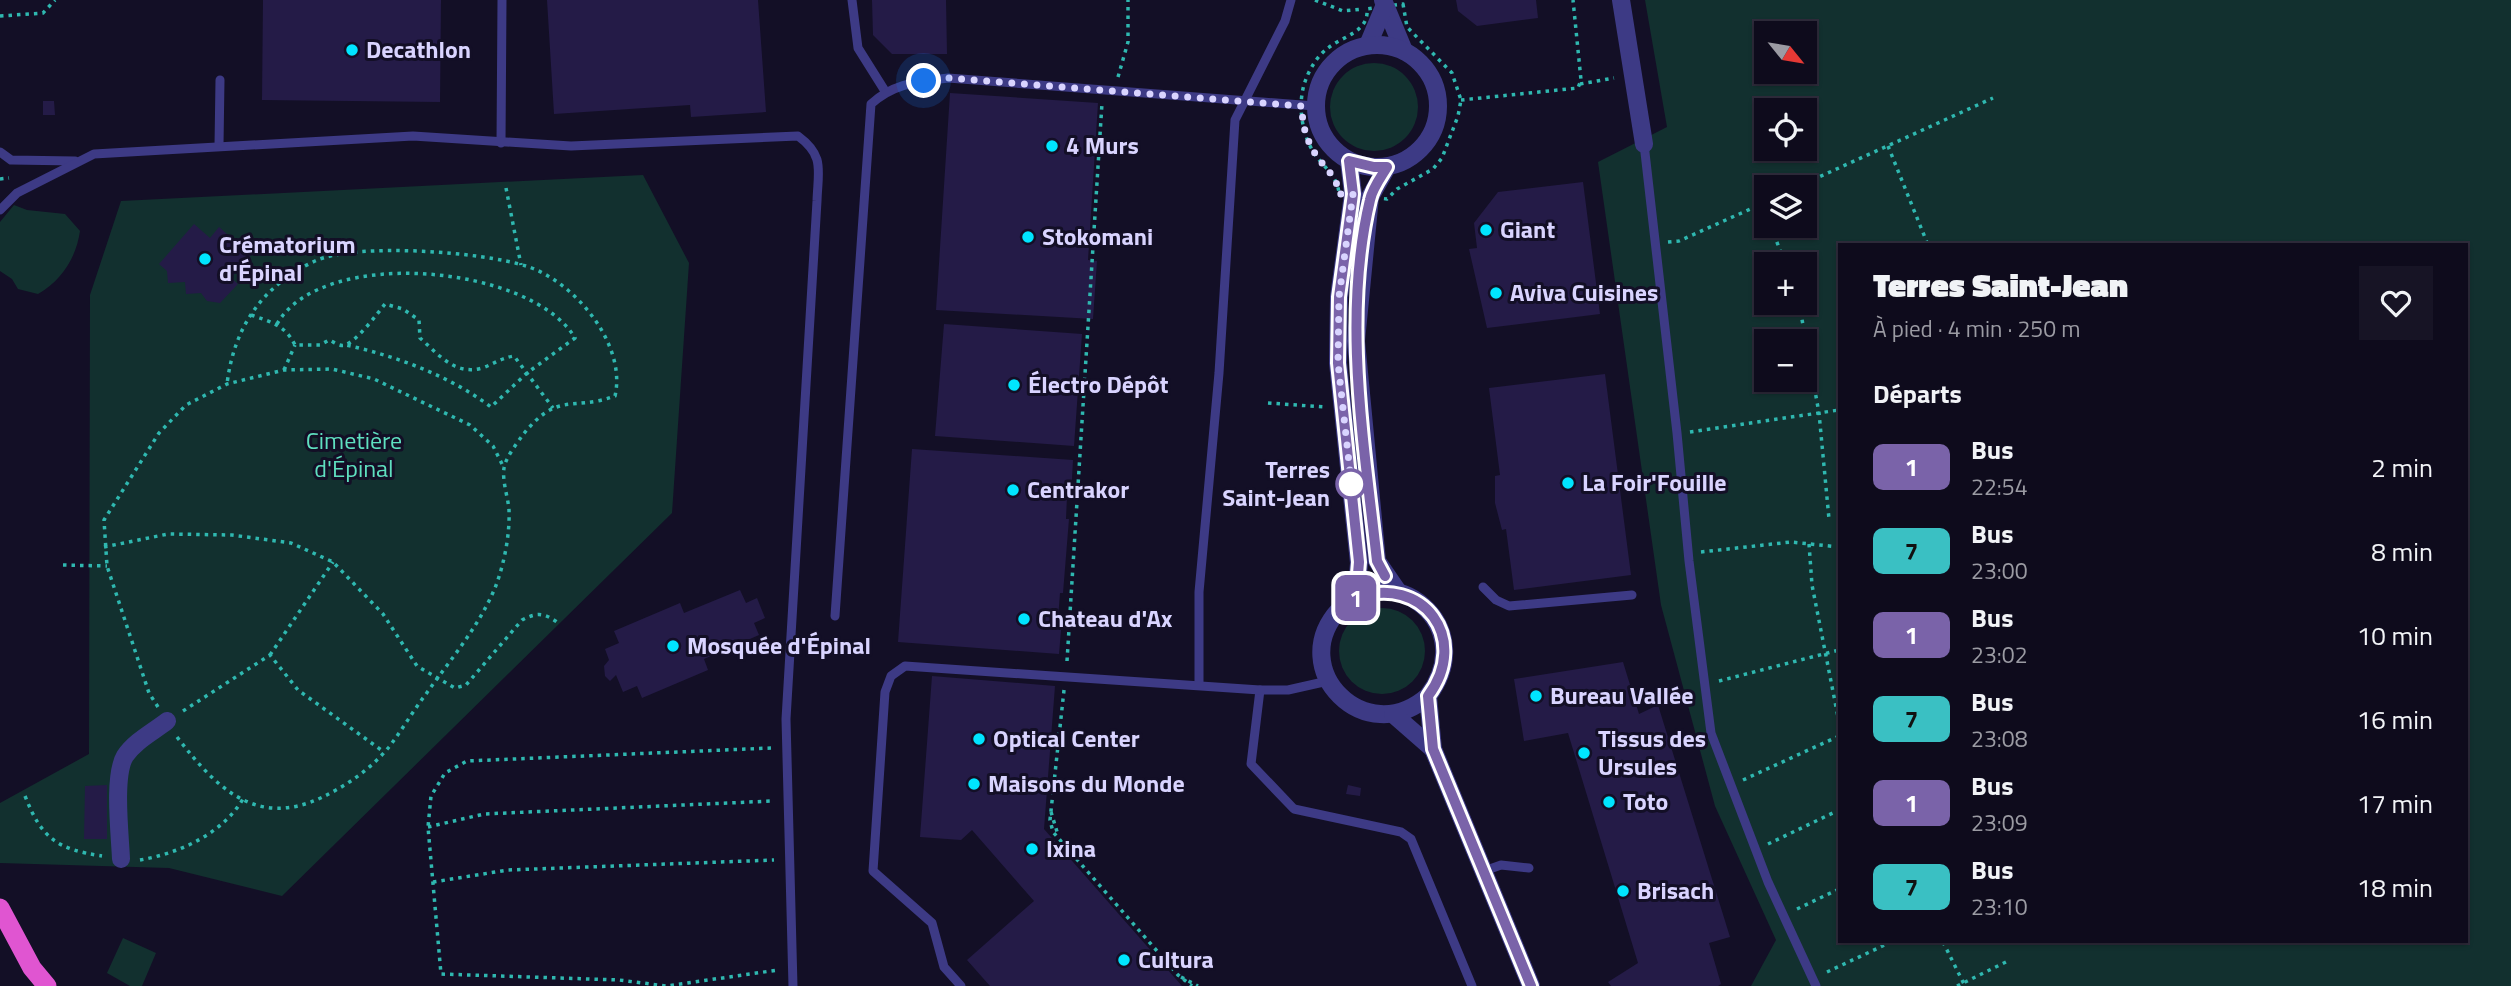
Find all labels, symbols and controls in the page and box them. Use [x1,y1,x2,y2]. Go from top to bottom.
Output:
north arrow [1754,21,1816,84]
map controls [1754,21,1817,392]
place label: Decathlon [366,31,471,67]
marker: Decathlon [344,42,360,58]
your location [906,63,941,98]
button: locate [1754,98,1817,161]
place label: 4 Murs [1066,127,1139,163]
marker: 4 Murs [1044,138,1060,154]
button: layers [1754,175,1817,238]
place label: Giant [1500,211,1555,247]
place label: Stokomani [1042,218,1153,254]
marker: Giant [1478,222,1494,238]
place label: Crématorium d'Épinal [219,226,356,290]
marker: Stokomani [1020,229,1036,245]
marker: Crématorium d'Épinal [197,251,213,267]
button: + [1754,252,1817,315]
text: Terres Saint-Jean [1873,260,2128,310]
button: heart [2359,266,2433,340]
place label: Aviva Cuisines [1510,274,1658,310]
marker: Aviva Cuisines [1488,285,1504,301]
text: À pied · 4 min · 250 m [1873,311,2080,346]
button: − [1754,329,1817,392]
place label: Électro Dépôt [1028,366,1169,402]
text: Départs [1873,374,1962,413]
marker: Électro Dépôt [1006,377,1022,393]
park label: Cimetière d'Épinal [306,422,402,486]
text: Bus [1971,430,2013,469]
text: 2 min [2371,448,2433,487]
text: 1 [1905,449,1918,485]
place label: Terres Saint-Jean [1222,451,1330,515]
place label: La Foir'Fouille [1582,464,1727,500]
marker: Terres Saint-Jean [1336,469,1366,499]
text: 22:54 [1971,469,2028,504]
place label: Centrakor [1027,471,1129,507]
marker: La Foir'Fouille [1560,475,1576,491]
marker: Centrakor [1005,482,1021,498]
text: Bus [1971,514,2013,553]
text: 8 min [2371,532,2433,571]
text: 7 [1905,533,1918,569]
text: 23:00 [1971,553,2028,588]
line badge: 1 [1333,575,1379,621]
text: 1 [1349,580,1363,616]
text: Bus [1971,598,2013,637]
place label: Chateau d'Ax [1038,600,1173,636]
marker: Chateau d'Ax [1016,611,1032,627]
text: 10 min [2357,616,2433,655]
text: 1 [1905,617,1918,653]
place label: Mosquée d'Épinal [687,627,871,663]
text: 23:02 [1971,637,2028,672]
marker: Mosquée d'Épinal [665,638,681,654]
place label: Bureau Vallée [1550,677,1694,713]
text: Bus [1971,682,2013,721]
marker: Bureau Vallée [1528,688,1544,704]
text: 16 min [2357,700,2433,739]
text: 7 [1905,701,1918,737]
place label: Optical Center [993,720,1140,756]
place label: Tissus des Ursules [1598,720,1706,784]
text: 23:08 [1971,721,2028,756]
marker: Optical Center [971,731,987,747]
marker: Tissus des Ursules [1576,745,1592,761]
place label: Maisons du Monde [988,765,1185,801]
text: Bus [1971,766,2013,805]
marker: Maisons du Monde [966,776,982,792]
place label: Toto [1623,783,1668,819]
text: 17 min [2357,784,2433,823]
text: 1 [1905,785,1918,821]
marker: Toto [1601,794,1617,810]
text: 23:09 [1971,805,2028,840]
place label: Ixina [1046,830,1096,866]
marker: Ixina [1024,841,1040,857]
text: Bus [1971,850,2013,889]
text: 18 min [2357,868,2433,907]
text: 7 [1905,869,1918,905]
place label: Brisach [1637,872,1714,908]
marker: Brisach [1615,883,1631,899]
text: 23:10 [1971,889,2028,924]
place label: Cultura [1138,941,1214,977]
marker: Cultura [1116,952,1132,968]

